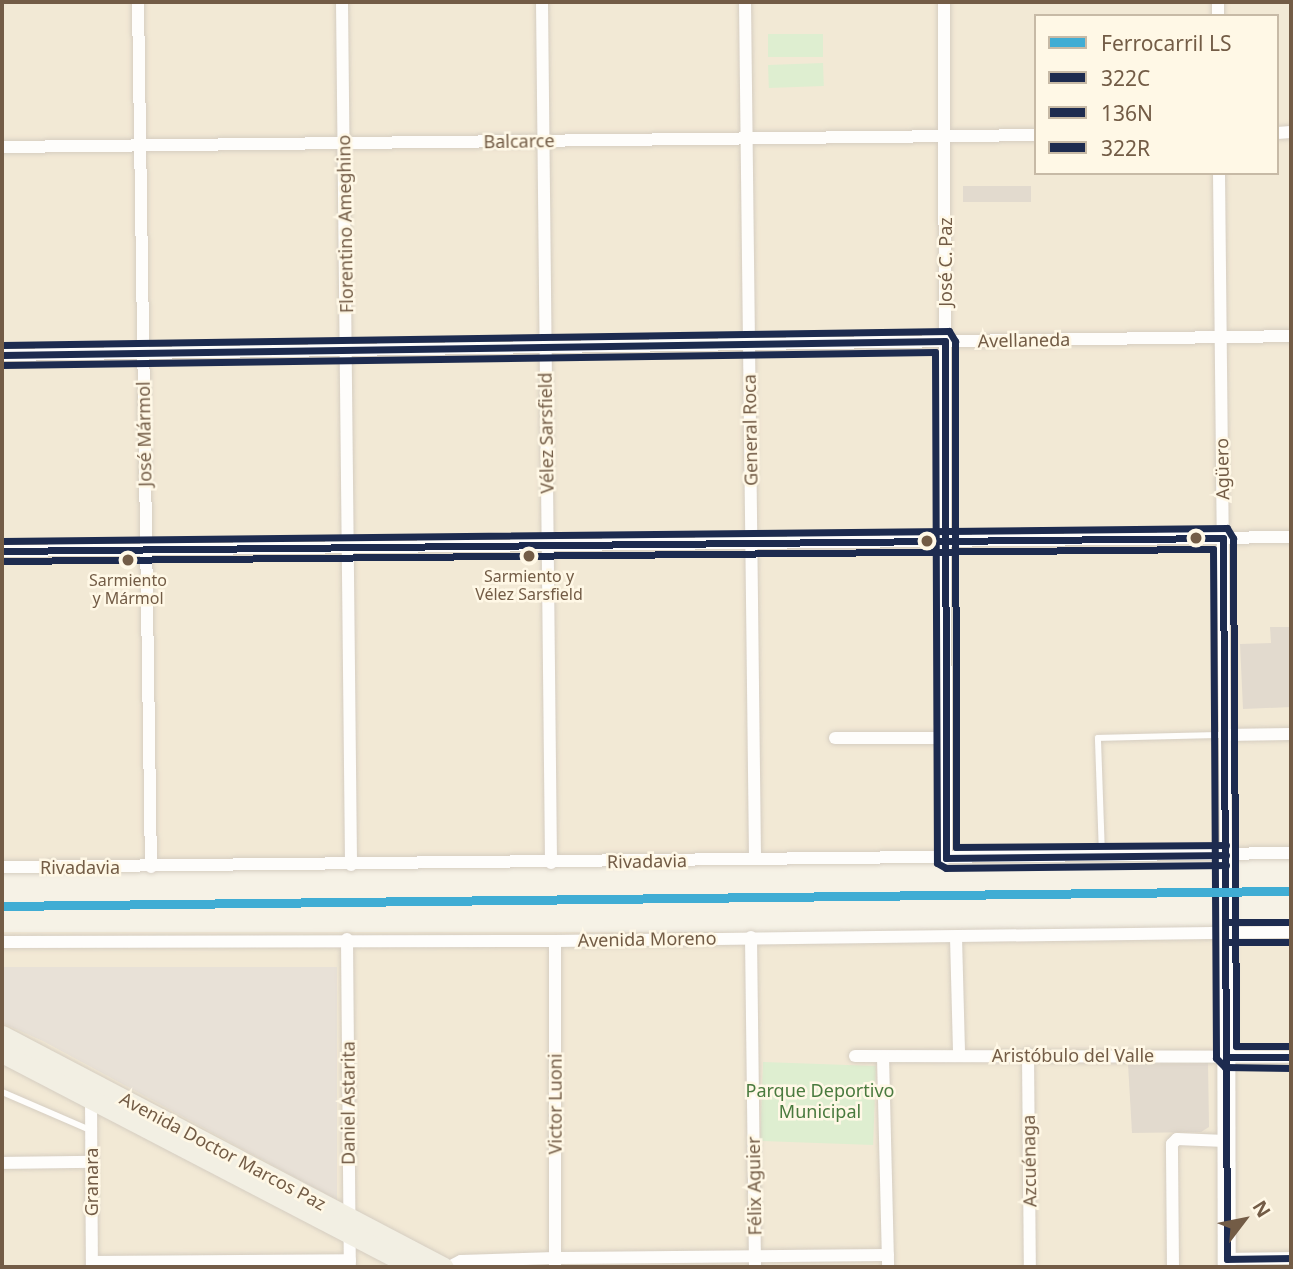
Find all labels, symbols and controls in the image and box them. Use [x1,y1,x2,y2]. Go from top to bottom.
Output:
legend [1034,14,1279,175]
text: Ferrocarril LS [1101,29,1231,57]
text: 322C [1101,64,1150,92]
text: 136N [1101,99,1153,127]
street label: Balcarce [483,130,555,152]
text: 322R [1101,134,1150,162]
street label: Florentino Ameghino [333,135,357,313]
street label: José C. Paz [934,217,956,307]
street label: Avellaneda [978,328,1070,352]
street label: Vélez Sarsfield [534,372,558,494]
street label: General Roca [738,374,762,486]
street label: José Mármol [132,381,156,487]
street label: Agüero [1211,438,1233,500]
unlabelled marker [1189,531,1203,545]
unlabelled marker [920,534,934,548]
marker: Sarmiento y Vélez Sarsfield [522,549,536,563]
marker: Sarmiento y Mármol [121,553,135,567]
place label: Sarmiento y Vélez Sarsfield [475,566,583,604]
place label: Sarmiento y Mármol [89,570,167,608]
street label: Rivadavia [607,850,687,872]
street label: Rivadavia [40,856,120,878]
street label: Avenida Moreno [577,927,717,951]
street label: Daniel Astarita [337,1041,359,1165]
street label: Aristóbulo del Valle [992,1044,1154,1066]
street label: Victor Luoni [544,1054,566,1154]
park label: Parque Deportivo Municipal [746,1080,894,1122]
street label: Avenida Doctor Marcos Paz [116,1087,330,1215]
street label: Azcuénaga [1017,1115,1041,1207]
street label: Félix Aguier [742,1136,766,1236]
street label: Granara [80,1148,102,1216]
north arrow [1209,1185,1279,1255]
text: N [1247,1195,1277,1222]

